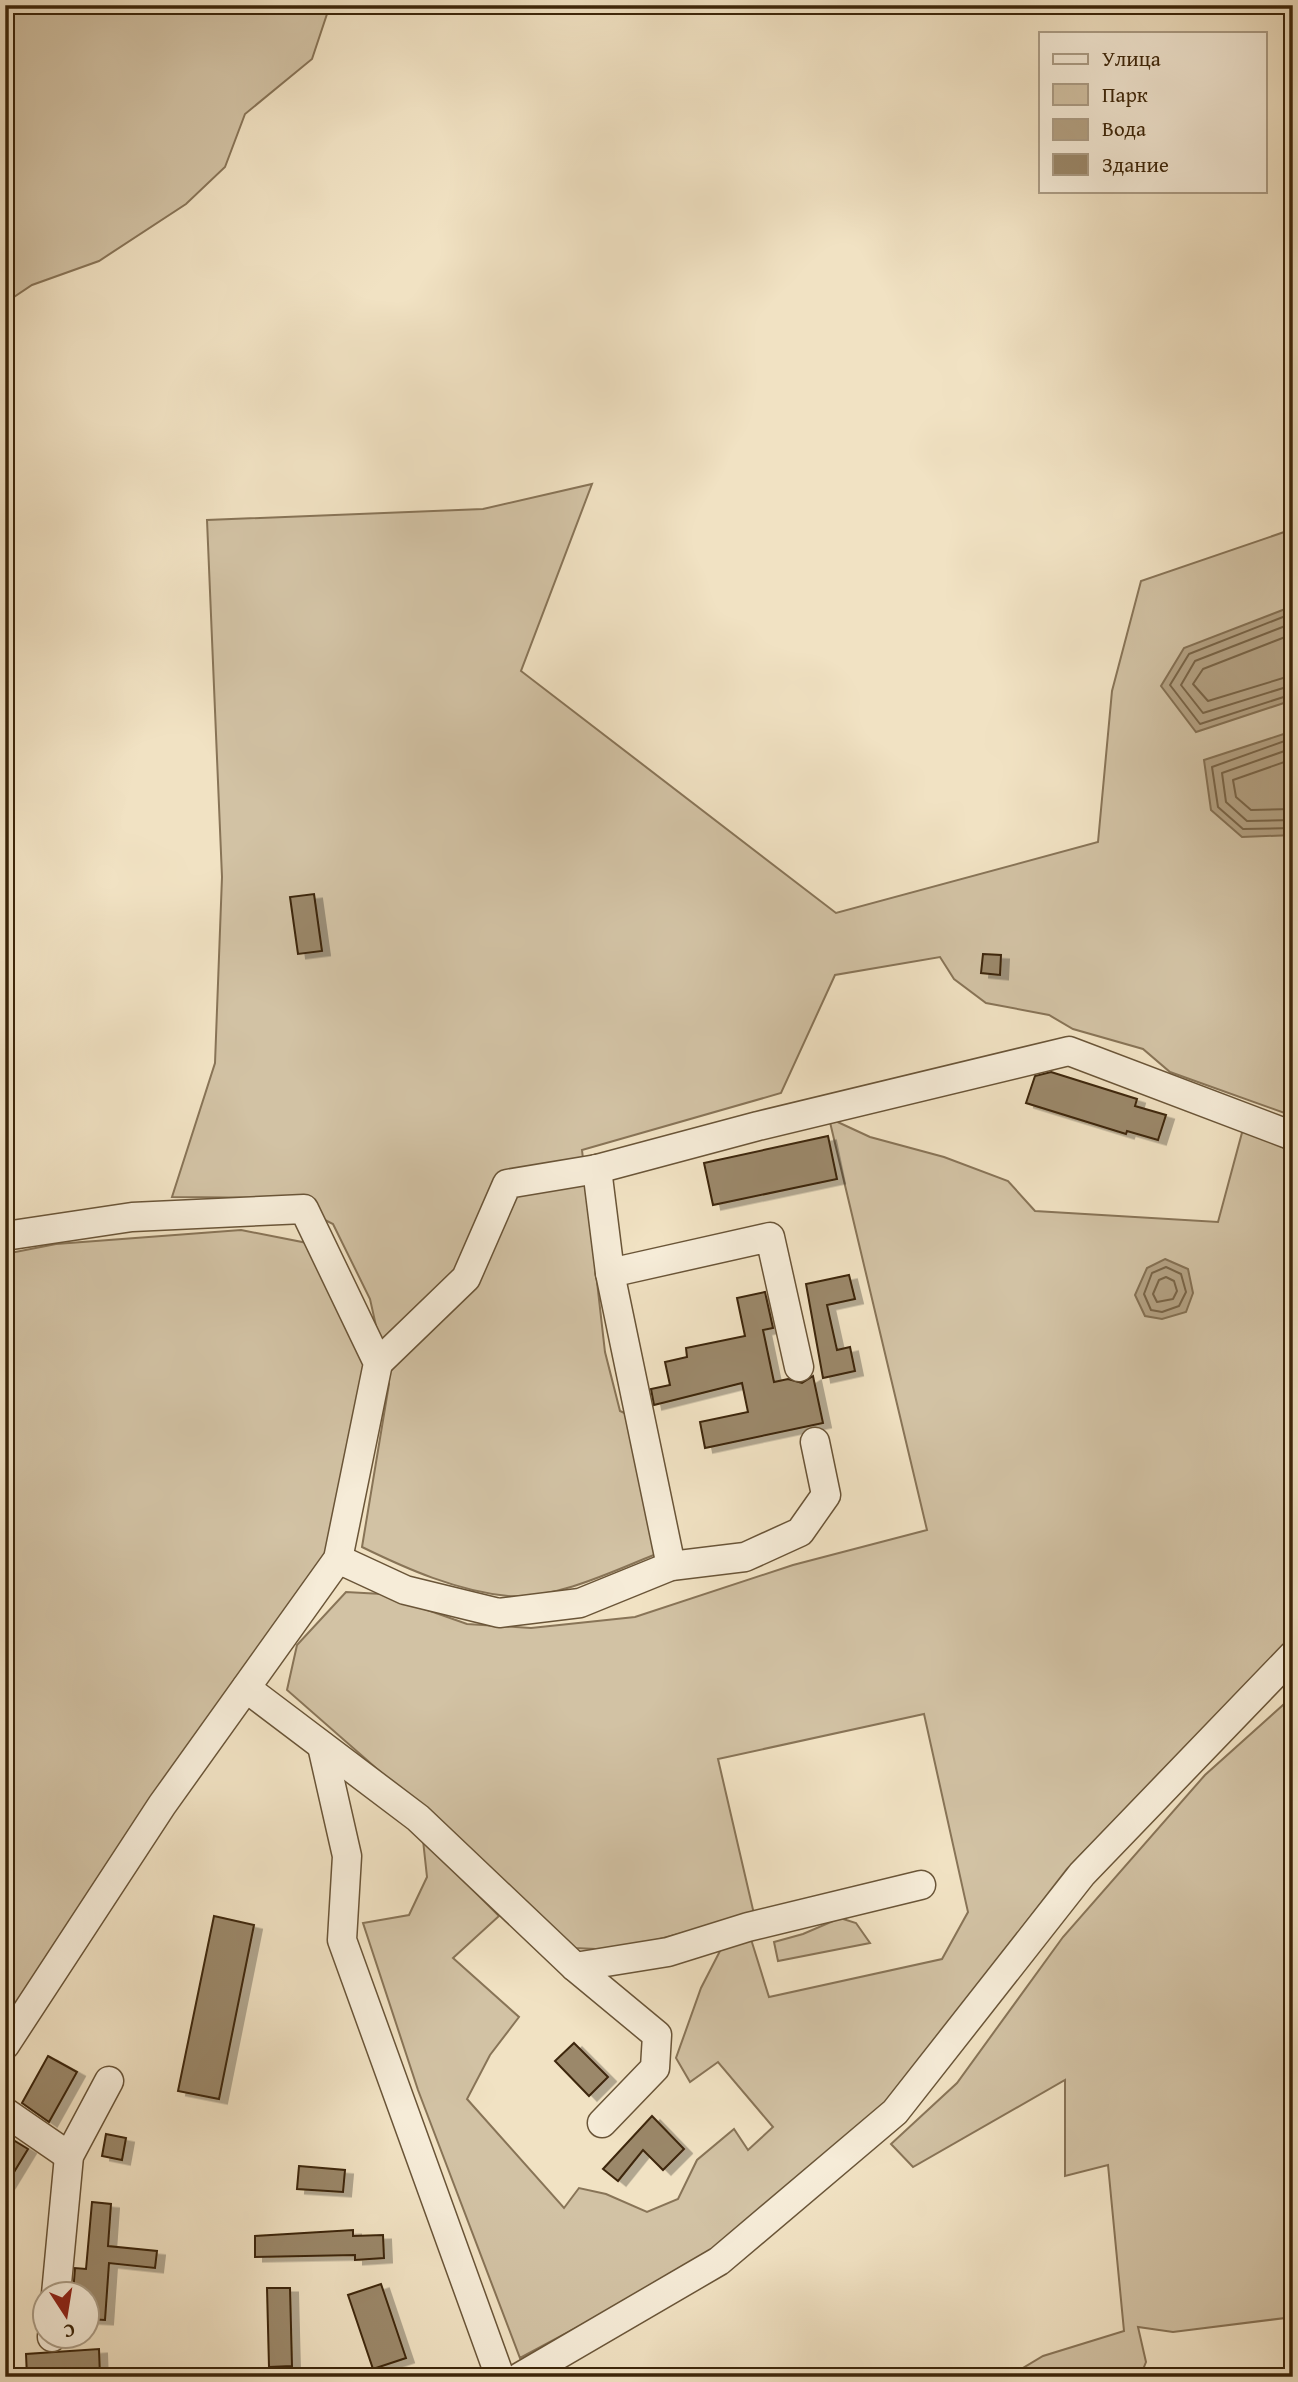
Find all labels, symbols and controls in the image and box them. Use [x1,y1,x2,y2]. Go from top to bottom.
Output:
legend [1039,32,1266,192]
text: Улица [1102,43,1161,74]
text: Парк [1102,79,1148,110]
text: Вода [1102,113,1146,144]
text: Здание [1102,149,1169,180]
north arrow [32,2280,102,2350]
text: С [61,2317,78,2346]

